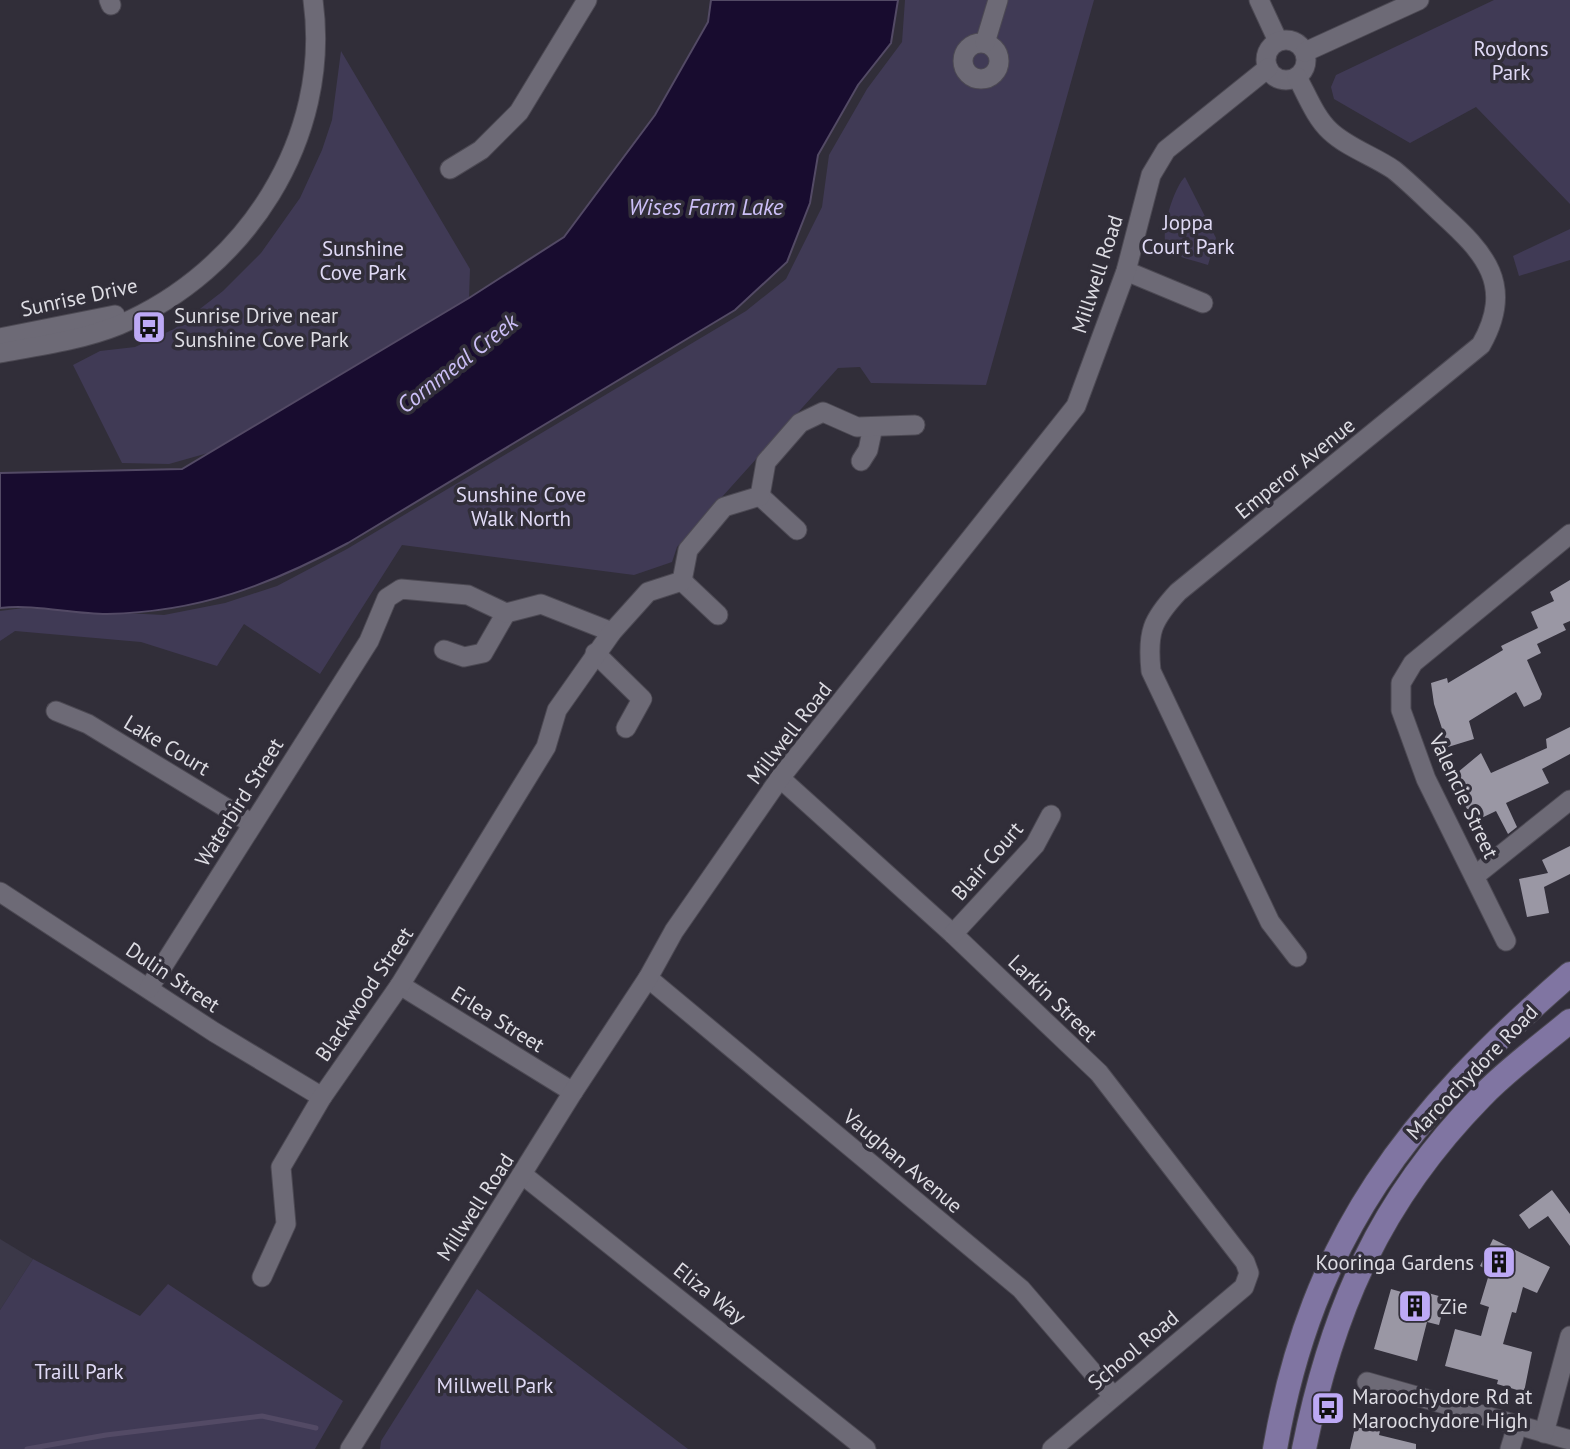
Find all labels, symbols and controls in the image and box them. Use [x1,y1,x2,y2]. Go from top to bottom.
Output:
park label: Roydons Park [1473,35,1549,86]
water label: Wises Farm Lake [628,192,784,221]
park label: Joppa Court Park [1142,209,1234,260]
street label: Millwell Road [1065,211,1129,337]
park label: Sunshine Cove Park [319,235,407,286]
street label: Sunrise Drive [18,271,140,323]
place label: Sunrise Drive near Sunshine Cove Park [174,302,349,353]
water label: Cornmeal Creek [391,306,524,419]
bus stop icon: Sunrise Drive near Sunshine Cove Park [130,308,168,346]
street label: Emperor Avenue [1230,411,1360,525]
park label: Sunshine Cove Walk North [456,481,586,532]
street label: Millwell Road [741,676,837,790]
street label: Lake Court [119,709,215,781]
street label: Valencie Street [1423,728,1505,863]
street label: Waterbird Street [189,733,289,871]
street label: Blair Court [945,816,1029,906]
street label: Blackwood Street [309,922,419,1066]
street label: Dulin Street [121,936,225,1018]
street label: Larkin Street [1002,949,1104,1047]
street label: Erlea Street [446,980,550,1058]
street label: Maroochydore Road [1401,999,1543,1145]
street label: Vaughan Avenue [837,1103,968,1219]
street label: Millwell Road [430,1148,520,1266]
building icon: Kooringa Gardens [1480,1243,1518,1281]
place label: Kooringa Gardens [1315,1249,1474,1276]
street label: Eliza Way [668,1256,752,1330]
building icon: Zie [1396,1287,1434,1325]
place label: Zie [1440,1293,1468,1320]
street label: School Road [1082,1304,1184,1396]
park label: Traill Park [34,1358,124,1385]
park label: Millwell Park [437,1372,553,1399]
place label: Maroochydore Rd at Maroochydore High [1352,1383,1532,1434]
bus stop icon: Maroochydore Rd at Maroochydore High [1309,1389,1347,1427]

